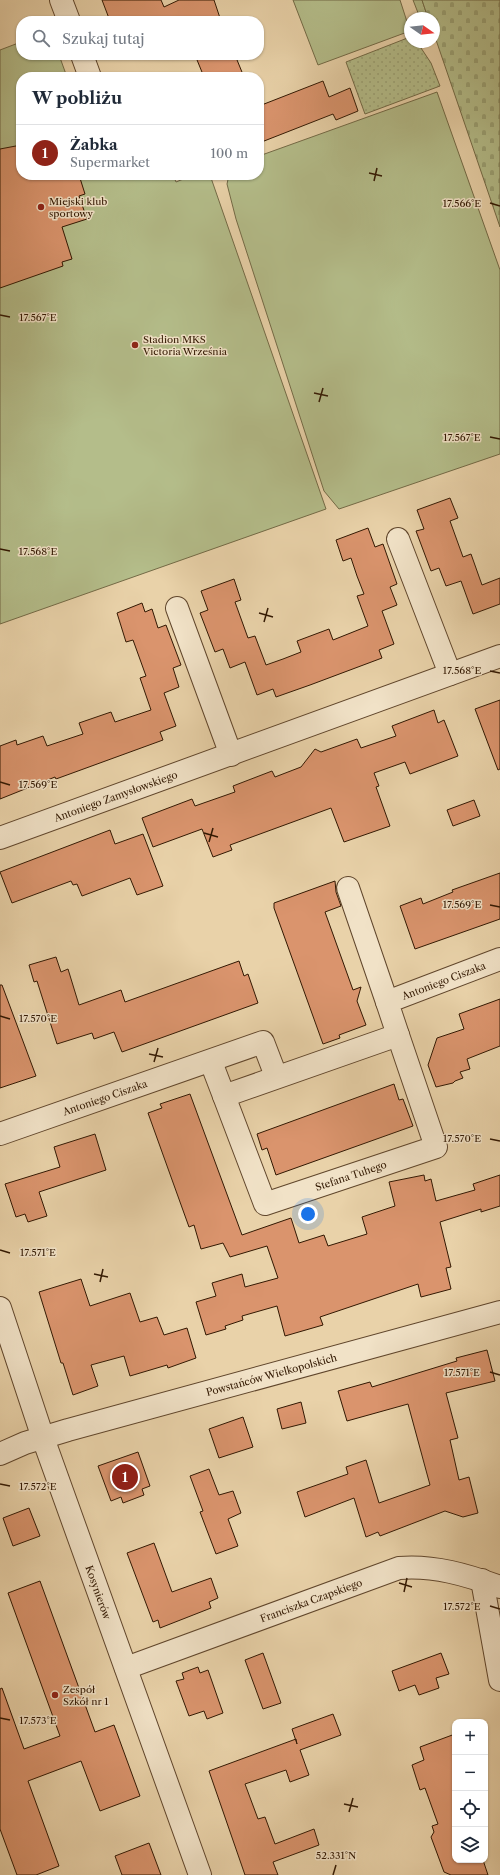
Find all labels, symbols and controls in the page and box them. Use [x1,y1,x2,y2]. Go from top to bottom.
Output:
north arrow [404,12,440,48]
search box [16,16,264,60]
icon: search [30,27,52,49]
text: Szukaj tutaj [62,29,144,48]
text: W pobliżu [32,88,122,108]
text: Żabka [70,135,118,154]
text: 1 [42,145,48,161]
text: 100 m [210,145,248,161]
text: Supermarket [70,154,150,170]
place label: Miejski klub sportowy [49,195,107,220]
text: 17.566°E [443,197,481,210]
marker: Miejski klub sportowy [36,202,46,212]
text: 17.567°E [19,311,57,324]
place label: Stadion MKS Victoria Września [142,333,228,358]
marker: Stadion MKS Victoria Września [130,340,140,350]
text: 17.567°E [443,431,481,444]
text: 17.568°E [19,545,57,558]
text: 17.568°E [443,664,481,677]
street label: Antoniego Zamysłowskiego [51,768,179,825]
text: 17.569°E [19,778,57,791]
text: 17.569°E [443,898,481,911]
street label: Antoniego Ciszaka [399,959,488,1003]
text: 17.570°E [19,1012,57,1025]
street label: Antoniego Ciszaka [60,1077,150,1119]
text: 17.570°E [443,1132,481,1145]
street label: Stefana Tuhego [314,1158,388,1194]
your location [298,1204,318,1224]
text: 17.571°E [20,1246,56,1259]
street label: Powstańców Wielkopolskich [205,1351,339,1399]
text: 17.571°E [444,1366,480,1379]
pin: 1 [112,1462,138,1492]
text: 17.572°E [19,1480,57,1493]
street label: Kosynierów [82,1564,114,1622]
street label: Franciszka Czapskiego [258,1576,364,1625]
text: 17.572°E [443,1600,481,1613]
place label: Zespół Szkół nr 1 [63,1683,109,1708]
marker: Zespół Szkół nr 1 [50,1690,60,1700]
text: 17.573°E [19,1714,57,1727]
map controls [452,1719,488,1863]
button: + [452,1719,488,1755]
button: − [452,1755,488,1791]
button: locate [452,1791,488,1827]
button: layers [452,1827,488,1863]
text: 52.331°N [316,1849,356,1862]

